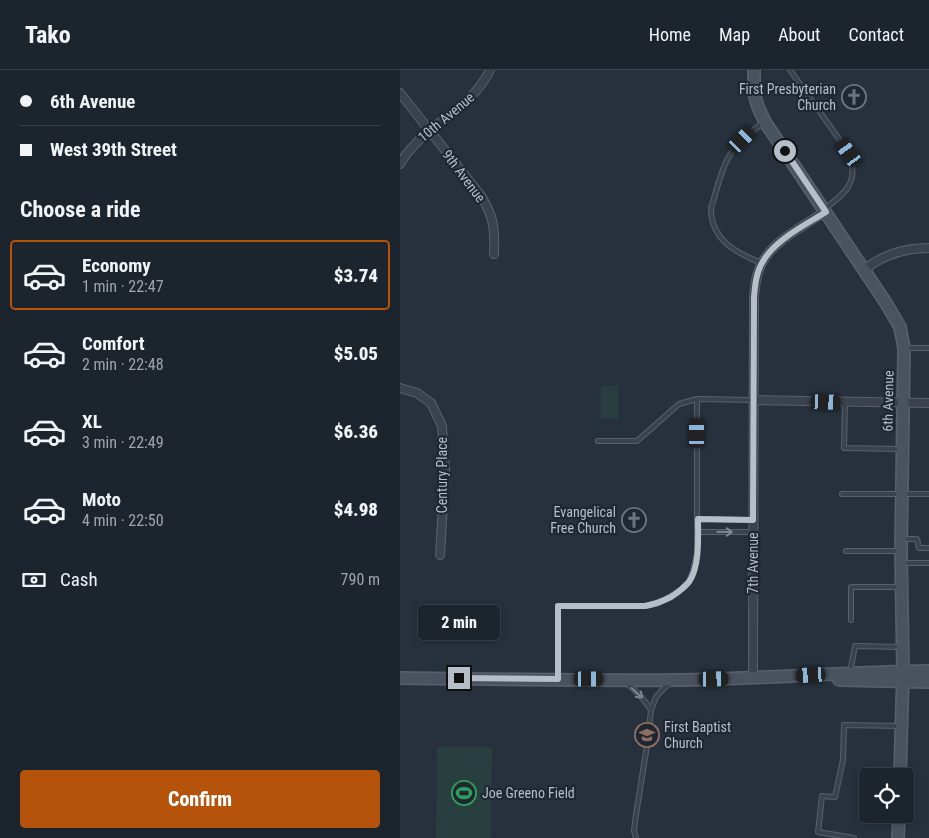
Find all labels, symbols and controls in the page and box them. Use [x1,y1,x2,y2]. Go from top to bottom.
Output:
text: Tako [25,21,71,49]
text: Home [649,24,691,45]
text: Map [719,24,750,45]
text: About [778,24,820,45]
text: Contact [848,24,904,45]
place label: First Presbyterian Church [739,81,836,113]
church icon: First Presbyterian Church [841,84,867,110]
street label: 10th Avenue [415,89,478,145]
text: 6th Avenue [50,90,135,113]
car [726,124,757,156]
car [834,136,863,170]
text: West 39th Street [50,138,177,161]
route start [774,140,796,162]
street label: 9th Avenue [439,147,489,206]
text: Choose a ride [20,197,141,222]
icon: car [22,253,67,298]
text: Economy [82,254,151,277]
text: $3.74 [334,264,378,287]
text: 1 min · 22:47 [82,277,164,296]
icon: car [22,331,67,376]
text: Comfort [82,332,145,355]
text: $5.05 [334,342,378,365]
text: 2 min · 22:48 [82,355,164,374]
street label: 6th Avenue [879,370,897,432]
car [810,394,841,410]
icon: car [22,409,67,454]
text: XL [82,410,102,433]
car [689,418,704,448]
text: $6.36 [334,420,378,443]
text: 3 min · 22:49 [82,433,164,452]
street label: Century Place [434,436,450,513]
icon: car [22,487,67,532]
text: Moto [82,488,121,511]
text: $4.98 [334,498,378,521]
place label: Evangelical Free Church [550,504,616,536]
church icon: Evangelical Free Church [621,507,647,533]
text: 4 min · 22:50 [82,511,164,530]
one-way arrow [717,527,733,537]
street label: 7th Avenue [745,532,761,594]
icon: cash [20,566,48,594]
text: Cash [60,568,98,591]
text: 790 m [341,570,380,589]
callout: 2 min [418,606,500,640]
text: 2 min [441,613,477,632]
route end [448,667,470,689]
car [795,667,826,683]
car [698,671,729,687]
car [574,672,604,687]
one-way arrow [631,687,644,698]
place label: First Baptist Church [664,719,731,751]
school or university icon: First Baptist Church [634,722,660,748]
map controls [859,768,914,823]
button: locate [859,768,914,823]
button: Confirm [20,770,380,828]
sports icon: Joe Greeno Field [451,780,477,806]
place label: Joe Greeno Field [482,785,575,801]

